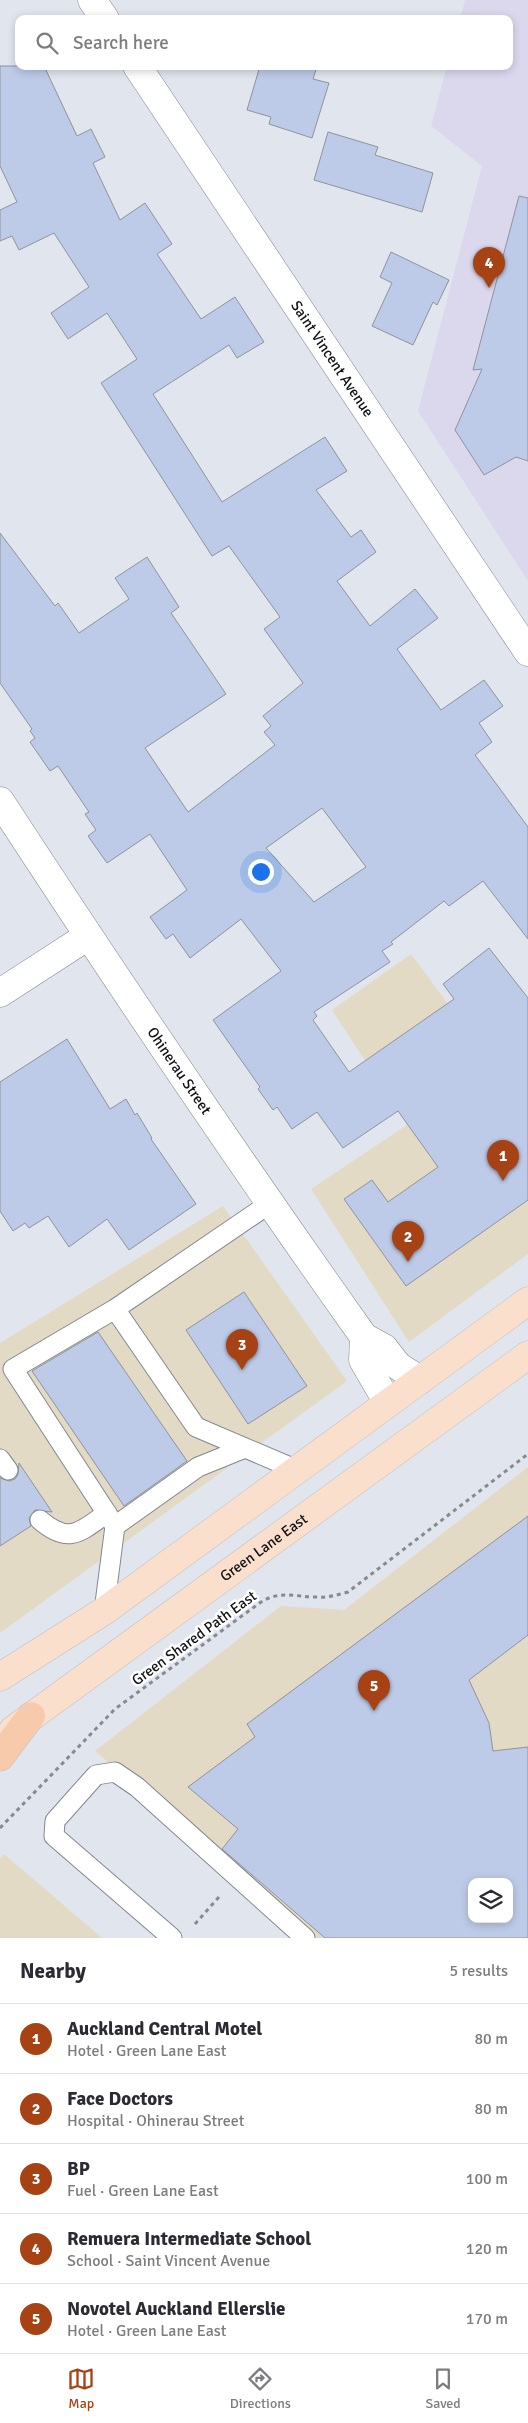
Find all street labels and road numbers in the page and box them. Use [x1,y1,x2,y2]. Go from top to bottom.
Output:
street label: Saint Vincent Avenue [287,297,378,420]
street label: Ohinerau Street [143,1024,215,1118]
street label: Green Lane East [216,1510,311,1585]
street label: Green Shared Path East [128,1587,260,1689]

